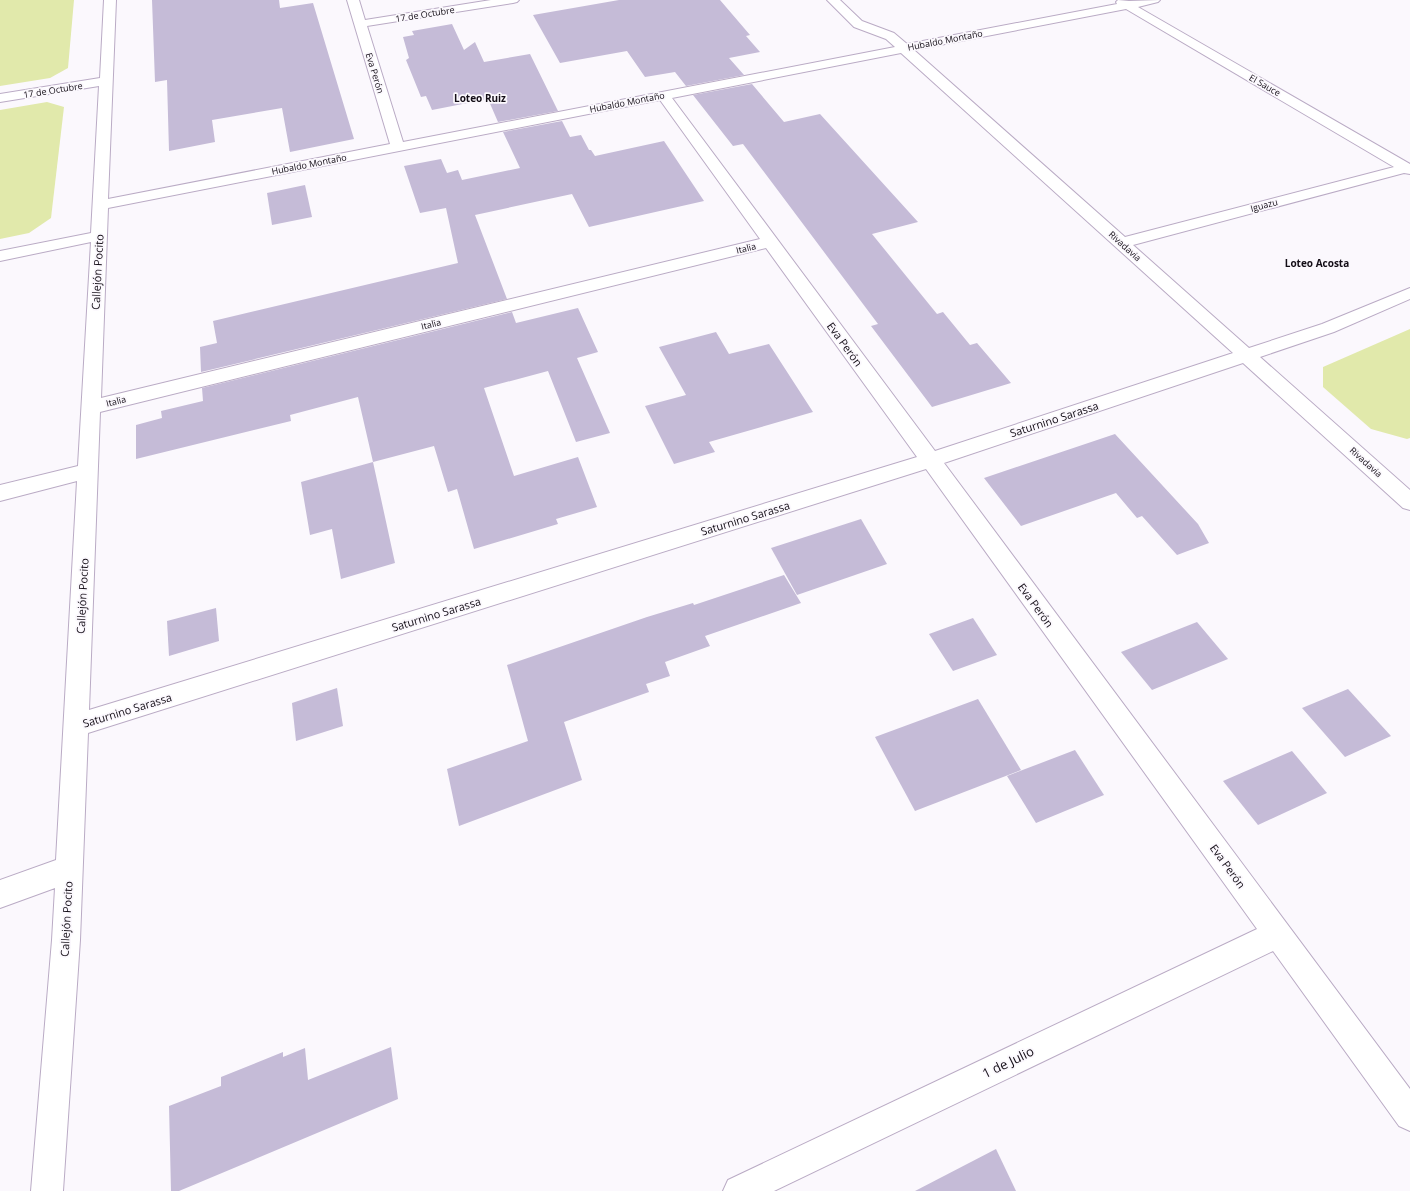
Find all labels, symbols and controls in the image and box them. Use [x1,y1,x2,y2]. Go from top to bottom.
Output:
street label: 17 de Octubre [394,3,456,25]
street label: Hubaldo Montaño [906,26,984,54]
street label: Eva Perón [363,51,387,95]
street label: El Sauce [1247,71,1283,99]
street label: 17 de Octubre [22,79,84,101]
street label: Hubaldo Montaño [588,88,666,116]
district label: Loteo Ruiz [454,91,506,105]
street label: Hubaldo Montaño [270,150,348,178]
street label: Iguazu [1249,195,1279,215]
street label: Rivadavia [1106,228,1144,264]
street label: Callejón Pocito [88,233,106,310]
street label: Italia [735,239,757,257]
district label: Loteo Acosta [1285,256,1349,270]
street label: Italia [420,315,442,333]
street label: Eva Perón [824,319,866,369]
street label: Italia [105,392,127,410]
street label: Saturnino Sarassa [1008,398,1100,440]
street label: Rivadavia [1347,444,1385,480]
street label: Saturnino Sarassa [699,497,791,539]
street label: Callejón Pocito [73,557,91,634]
street label: Eva Perón [1015,580,1057,630]
street label: Saturnino Sarassa [390,593,482,635]
street label: Saturnino Sarassa [81,689,173,731]
street label: Eva Perón [1207,841,1249,891]
street label: Callejón Pocito [57,880,75,957]
street label: 1 de Julio [979,1042,1037,1082]

